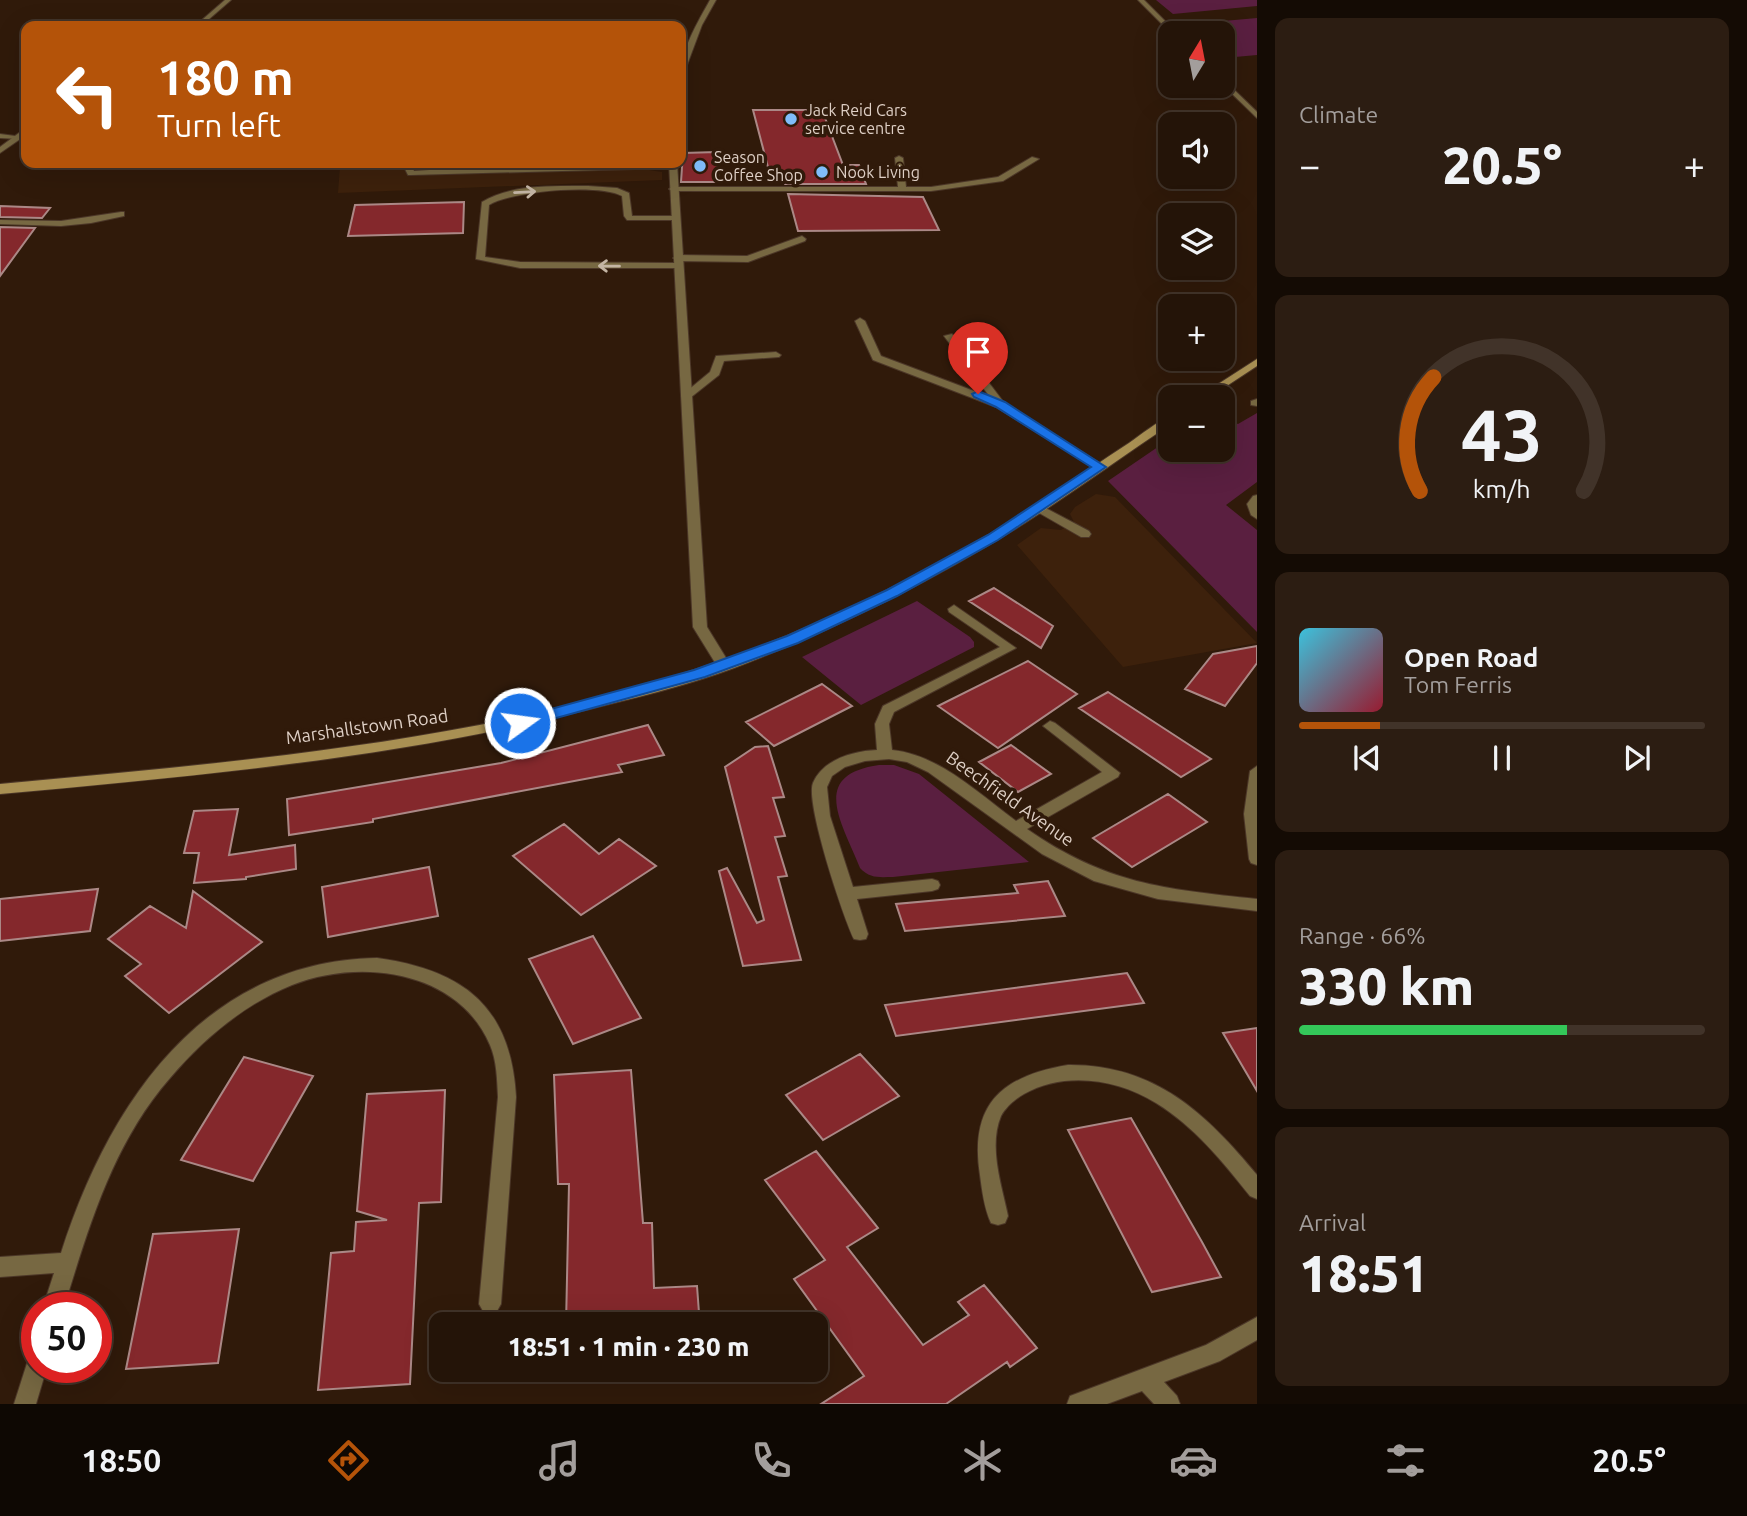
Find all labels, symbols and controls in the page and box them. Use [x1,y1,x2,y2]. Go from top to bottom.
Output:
north arrow [1158,21,1236,98]
map controls [1158,21,1235,462]
icon: left [42,49,133,140]
text: 180 m [157,49,294,104]
place label: Jack Reid Cars service centre [805,101,907,137]
text: Climate [1299,102,1378,127]
text: Turn left [157,107,281,143]
marker: Jack Reid Cars service centre [783,111,799,127]
button: sound [1158,112,1235,189]
text: 20.5° [1442,136,1562,194]
text: − [1299,144,1320,186]
text: + [1684,144,1705,186]
place label: Season Coffee Shop [714,148,803,184]
marker: Season Coffee Shop [692,158,708,174]
place label: Nook Living [836,163,920,181]
marker: Nook Living [814,164,830,180]
one-way arrow [513,185,536,198]
button: layers [1158,203,1235,280]
one-way arrow [598,259,621,273]
button: + [1158,294,1235,371]
pin [948,322,1008,394]
icon: arrive [959,333,997,371]
button: − [1158,385,1235,462]
text: 43 [1461,393,1543,475]
text: km/h [1473,475,1531,503]
text: Open Road [1404,643,1538,672]
text: Tom Ferris [1404,672,1512,697]
position arrow [483,686,557,760]
street label: Marshallstown Road [284,705,449,747]
icon: previous [1348,739,1386,777]
icon: pause [1483,739,1521,777]
icon: next [1618,739,1656,777]
street label: Beechfield Avenue [943,747,1078,850]
text: Range · 66% [1299,923,1426,948]
text: 330 km [1299,957,1474,1015]
text: Arrival [1299,1210,1366,1235]
text: 18:51 [1299,1244,1429,1302]
speed limit sign: 50 [21,1292,112,1383]
text: 18:51 · 1 min · 230 m [508,1332,749,1361]
icon: directions [324,1436,373,1485]
icon: music [535,1436,584,1485]
icon: phone [747,1436,796,1485]
icon: climate [958,1436,1007,1485]
icon: car [1169,1436,1218,1485]
icon: filters [1381,1436,1430,1485]
text: 18:50 [81,1442,161,1478]
text: 20.5° [1592,1442,1666,1478]

